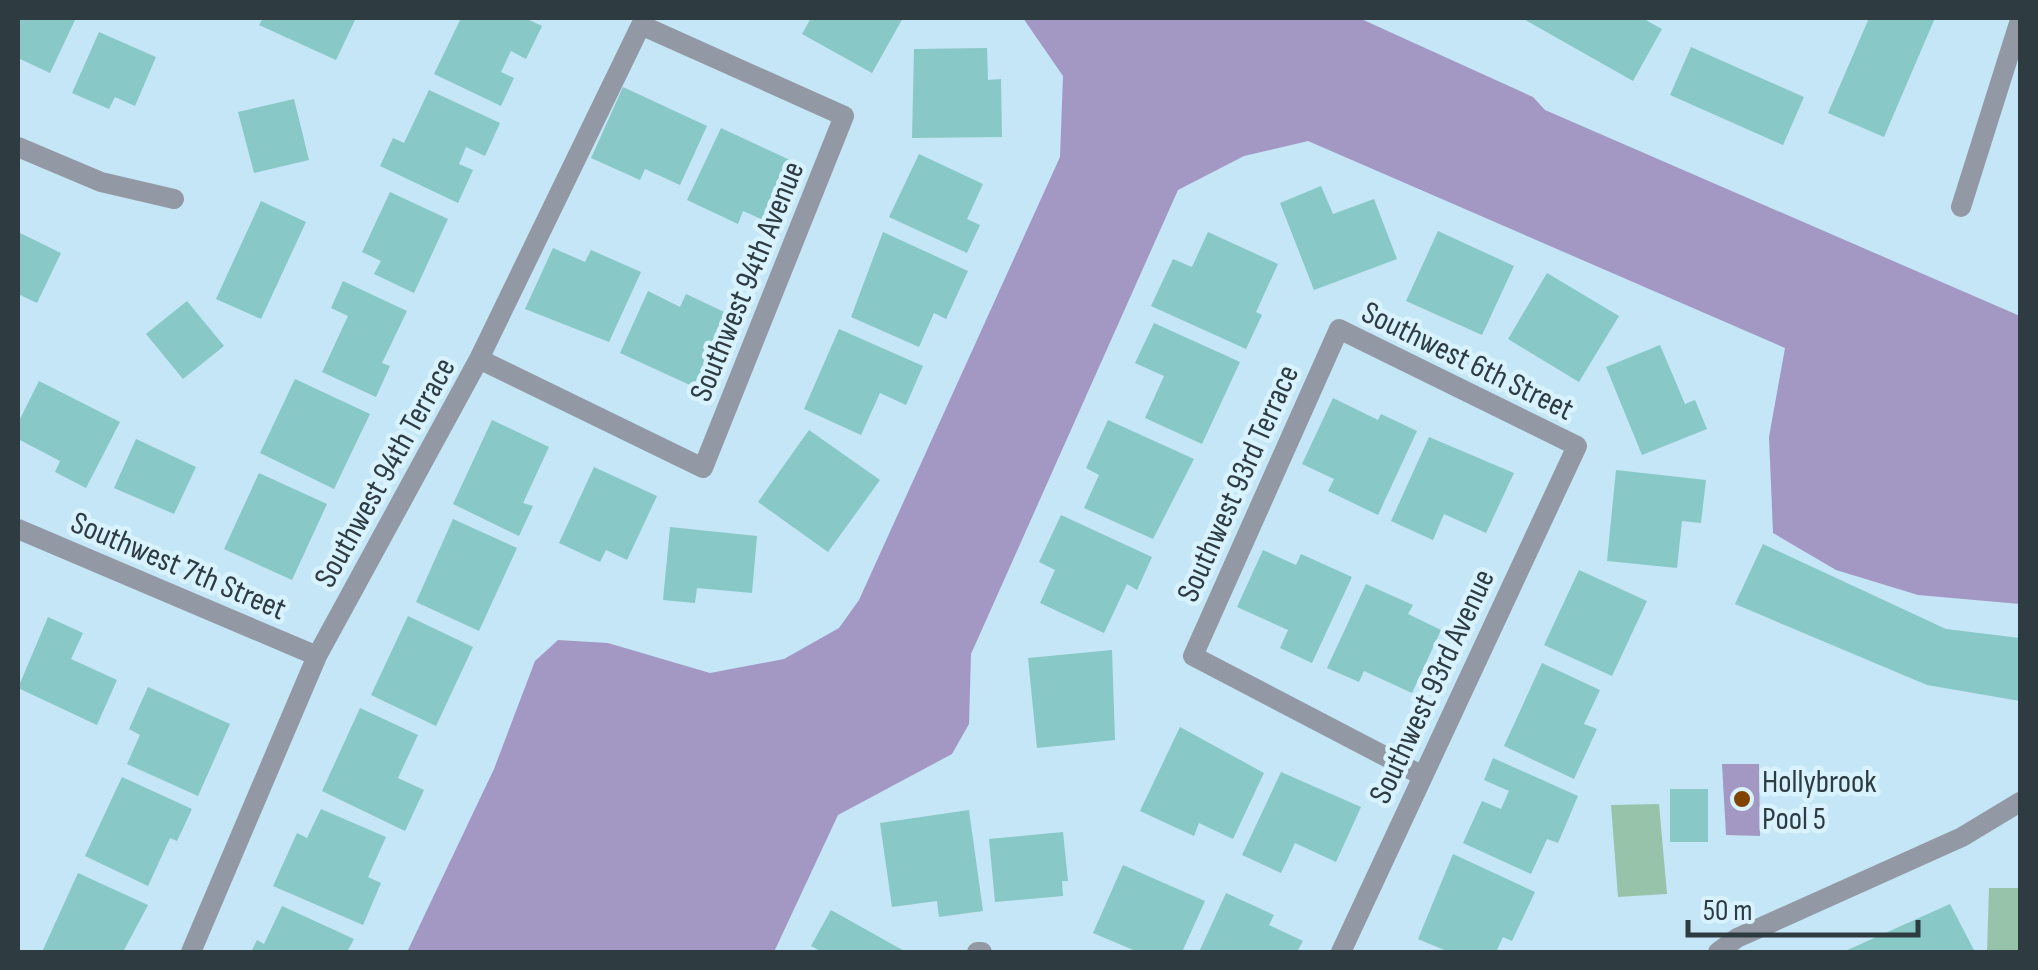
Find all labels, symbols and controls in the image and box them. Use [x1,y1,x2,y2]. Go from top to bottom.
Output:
street label: Southwest 94th Avenue [682,156,813,407]
street label: Southwest 6th Street [1355,293,1580,429]
street label: Southwest 94th Terrace [306,351,465,594]
street label: Southwest 93rd Terrace [1169,359,1308,608]
street label: Southwest 7th Street [65,503,292,629]
street label: Southwest 93rd Avenue [1361,563,1504,810]
place label: Hollybrook Pool 5 [1762,763,1877,839]
marker: Hollybrook Pool 5 [1731,788,1753,810]
scale bar [1688,875,1918,937]
text: 50 m [1703,893,1752,929]

